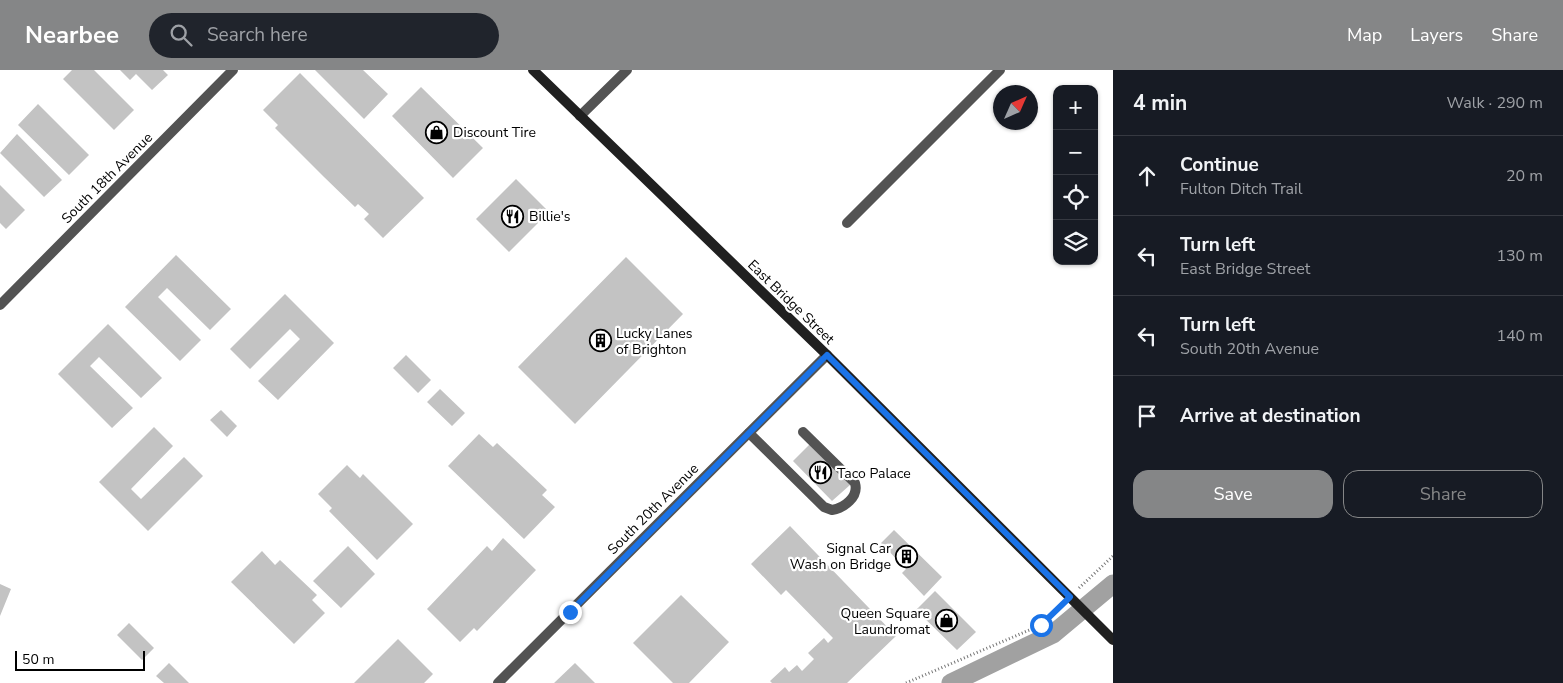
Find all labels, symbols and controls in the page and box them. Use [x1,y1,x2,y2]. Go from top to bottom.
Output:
search box [149,13,499,58]
text: Nearbee [25,19,119,51]
icon: search [167,21,195,49]
text: Search here [207,22,308,48]
text: Map [1347,23,1382,47]
text: Layers [1410,23,1463,47]
text: Share [1491,23,1538,47]
north arrow [993,85,1038,130]
map controls [1053,85,1098,265]
button: + [1053,85,1098,130]
text: 4 min [1133,89,1187,117]
text: Walk · 290 m [1447,92,1543,114]
shop icon: Discount Tire [425,120,449,144]
place label: Discount Tire [453,123,536,142]
street label: South 18th Avenue [57,128,157,228]
button: − [1053,130,1098,175]
text: Continue [1180,152,1259,178]
icon: ahead [1133,162,1161,190]
text: 20 m [1506,165,1543,187]
button: locate [1053,175,1098,220]
text: Fulton Ditch Trail [1180,178,1302,200]
restaurant icon: Billie's [501,204,525,228]
place label: Billie's [529,207,571,226]
button: layers [1053,220,1098,265]
text: Turn left [1180,232,1255,258]
icon: left [1133,242,1161,270]
text: 130 m [1496,245,1543,267]
street label: East Bridge Street [743,256,839,348]
text: East Bridge Street [1180,258,1310,280]
text: Turn left [1180,312,1255,338]
icon: left [1133,322,1161,350]
place label: Lucky Lanes of Brighton [616,324,693,359]
text: 140 m [1496,325,1543,347]
building icon: Lucky Lanes of Brighton [588,329,612,353]
text: South 20th Avenue [1180,338,1319,360]
icon: arrive [1133,402,1161,430]
text: Arrive at destination [1180,403,1361,429]
street label: South 20th Avenue [603,459,703,559]
restaurant icon: Taco Palace [809,461,833,485]
place label: Taco Palace [837,464,911,483]
button: Save [1133,470,1333,518]
button: Share [1343,470,1543,518]
place label: Signal Car Wash on Bridge [790,539,891,574]
building icon: Signal Car Wash on Bridge [895,544,919,568]
route end [559,601,582,624]
place label: Queen Square Laundromat [841,604,930,639]
shop icon: Queen Square Laundromat [934,609,958,633]
route start [1030,614,1053,637]
scale bar [15,648,145,671]
text: 50 m [22,650,54,669]

